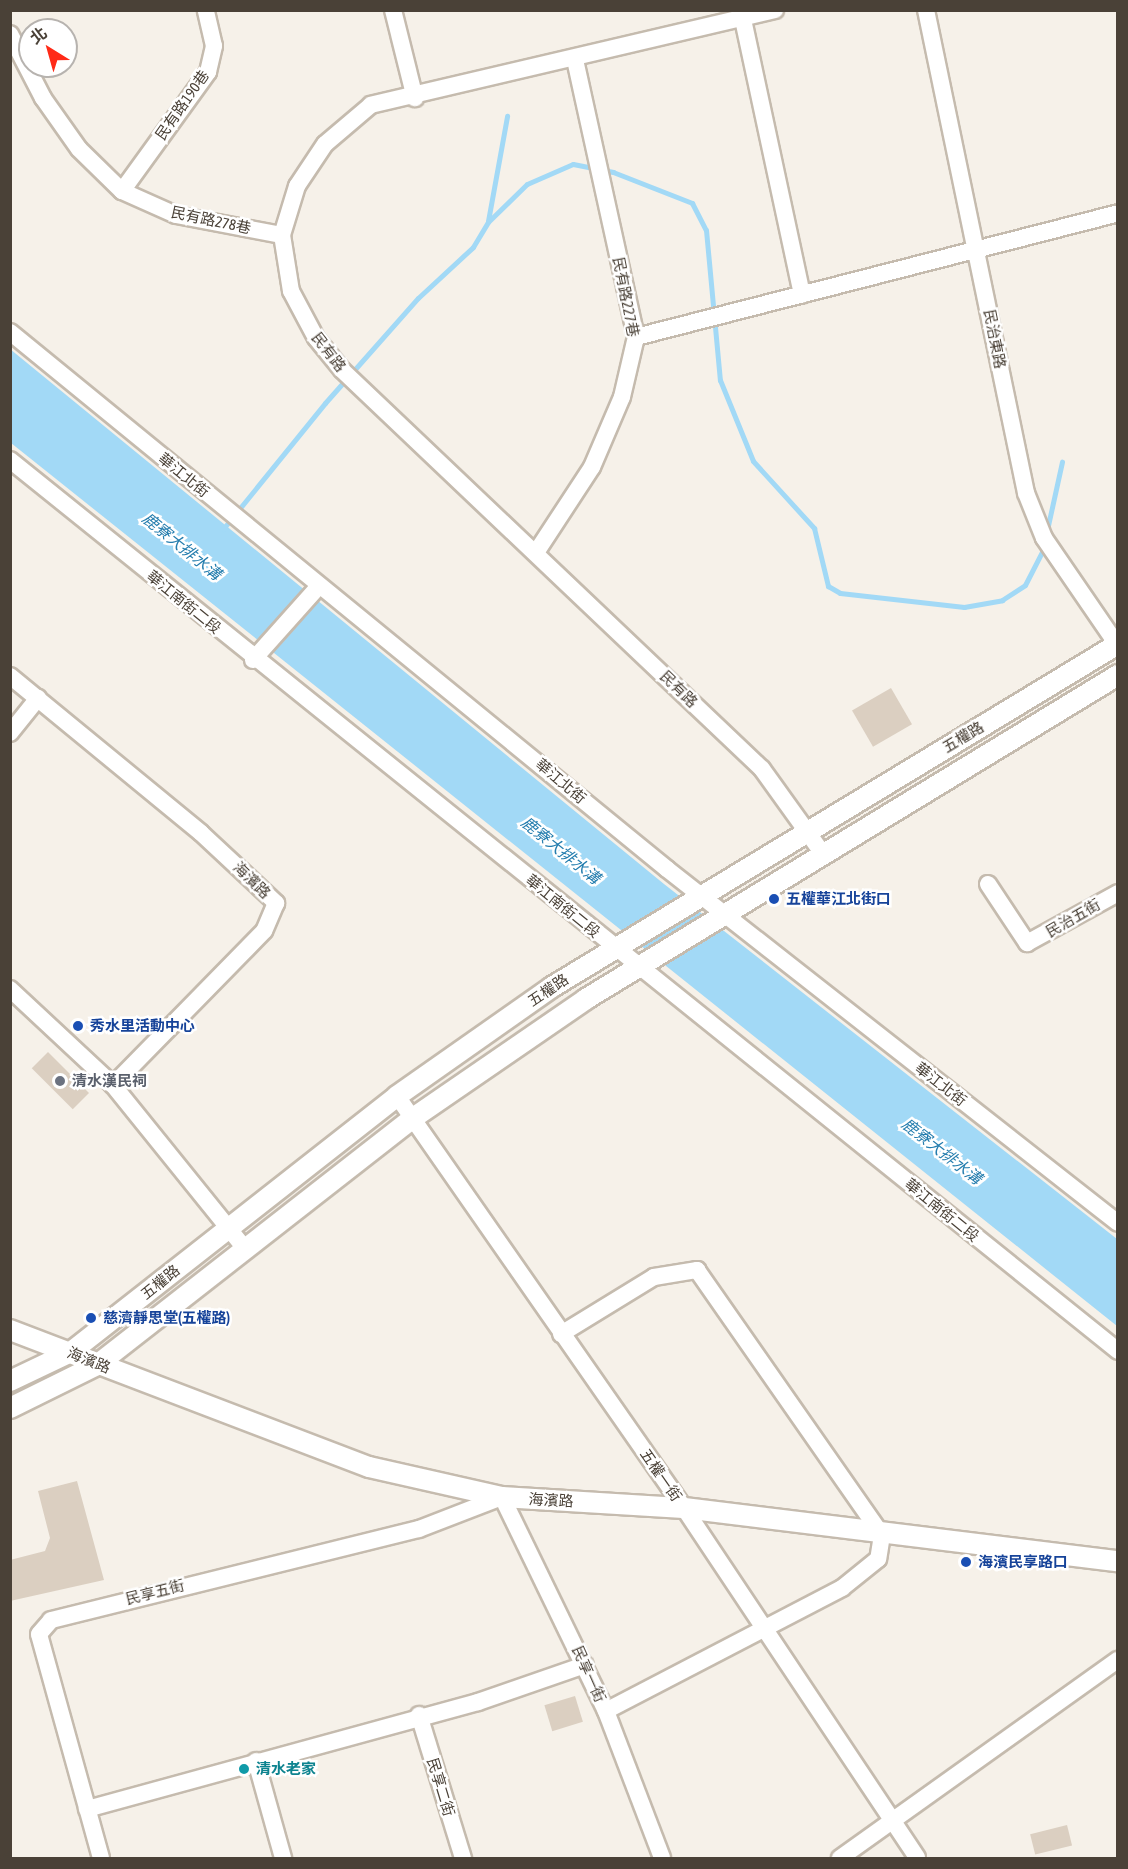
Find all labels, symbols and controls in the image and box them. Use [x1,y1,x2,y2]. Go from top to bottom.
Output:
north arrow [18,18,78,78]
text: 北 [27,23,50,47]
street label: 民有路190巷 [151,67,213,143]
street label: 民有路278巷 [169,203,253,237]
street label: 民有路227巷 [609,255,643,339]
street label: 民治東路 [980,308,1010,370]
street label: 民有路 [308,329,350,375]
street label: 華江北街 [155,449,213,501]
water label: 鹿寮大排水溝 [139,508,225,584]
street label: 華江南街二段 [143,567,225,637]
street label: 民有路 [657,667,701,711]
street label: 五權路 [939,718,987,756]
street label: 華江北街 [532,755,590,807]
water label: 鹿寮大排水溝 [518,812,604,888]
street label: 海濱路 [230,858,274,902]
street label: 華江南街二段 [522,871,604,941]
place label: 五權華江北街口 [786,890,891,908]
marker: 五權華江北街口 [767,892,781,906]
street label: 民治五街 [1043,895,1103,941]
street label: 五權路 [524,970,572,1010]
place label: 秀水里活動中心 [90,1017,195,1035]
marker: 秀水里活動中心 [71,1019,85,1033]
street label: 華江北街 [912,1058,970,1110]
place label: 清水漢民祠 [72,1072,147,1090]
marker: 清水漢民祠 [53,1074,67,1088]
water label: 鹿寮大排水溝 [898,1114,986,1188]
street label: 華江南街二段 [901,1175,983,1245]
street label: 五權路 [137,1261,183,1303]
place label: 慈濟靜思堂(五權路) [103,1309,230,1327]
marker: 慈濟靜思堂(五權路) [84,1311,98,1325]
street label: 海濱路 [65,1343,113,1377]
street label: 五權一街 [636,1445,686,1505]
street label: 海濱路 [528,1490,574,1510]
place label: 海濱民享路口 [978,1553,1068,1571]
marker: 海濱民享路口 [959,1555,973,1569]
street label: 民享五街 [124,1576,186,1608]
street label: 民享一街 [569,1643,609,1705]
street label: 民享二街 [424,1756,458,1818]
place label: 清水老家 [256,1760,316,1778]
marker: 清水老家 [237,1762,251,1776]

